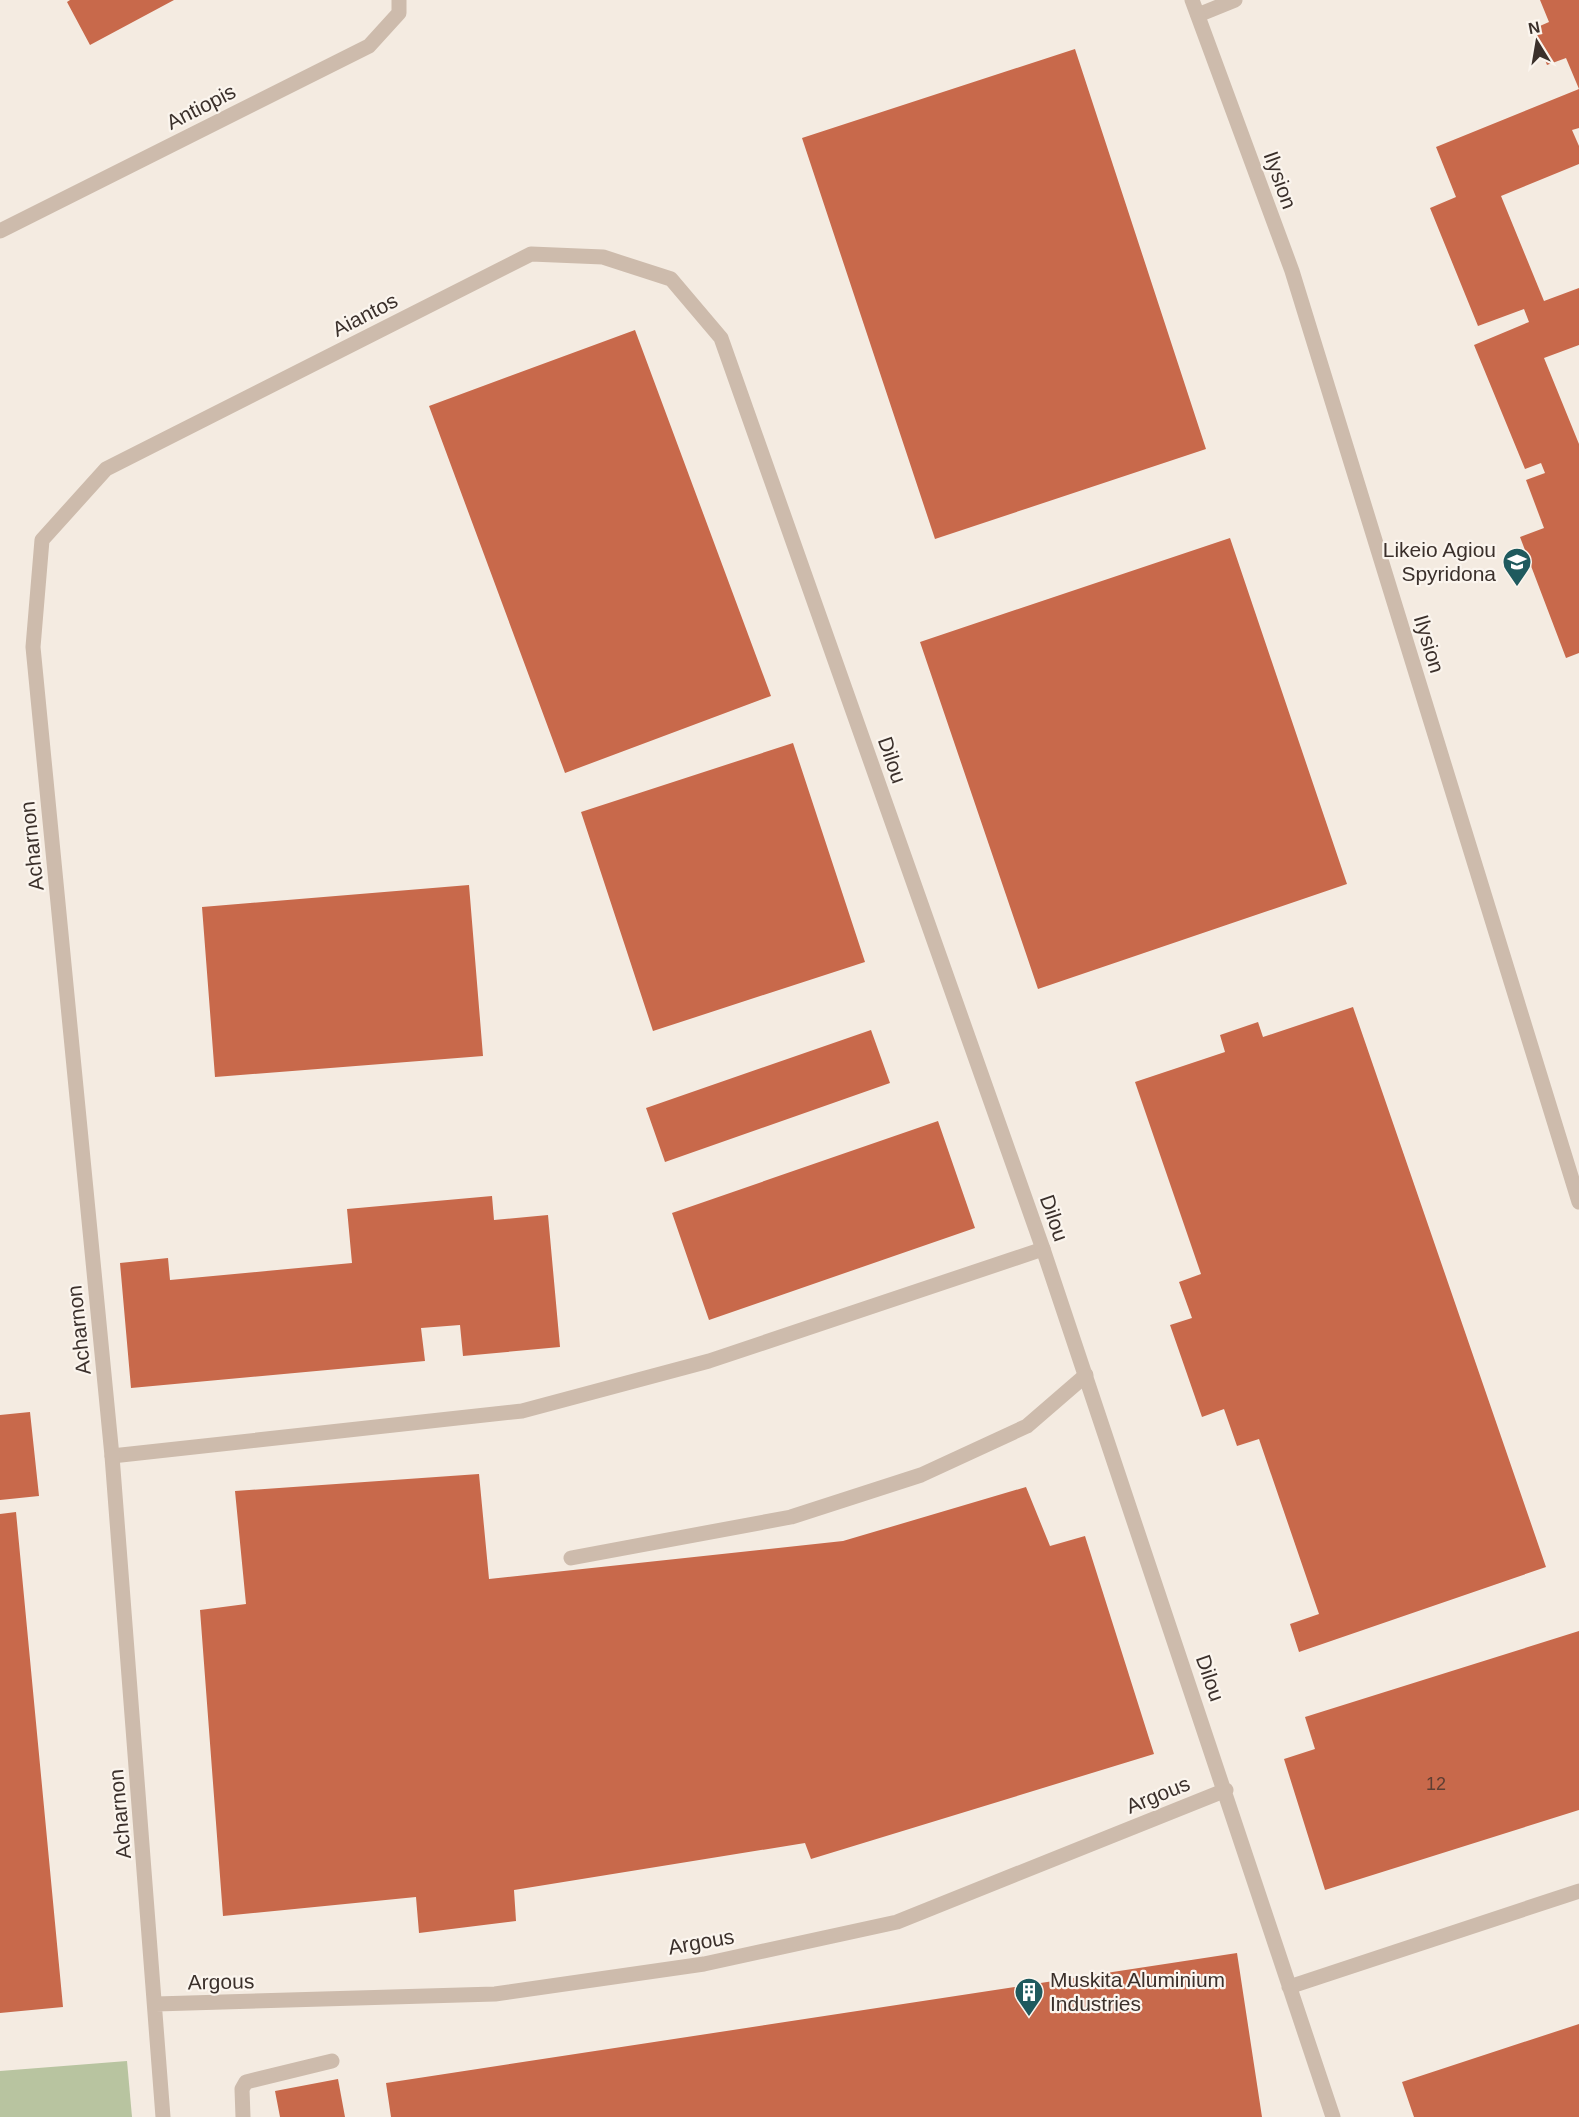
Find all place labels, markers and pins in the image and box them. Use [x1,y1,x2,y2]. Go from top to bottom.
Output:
place label: Likeio Agiou Spyridona [1383,538,1496,585]
school or university icon: Likeio Agiou Spyridona [1501,546,1533,588]
place label: Muskita Aluminium Industries [1050,1968,1225,2015]
building icon: Muskita Aluminium Industries [1013,1976,1045,2018]

